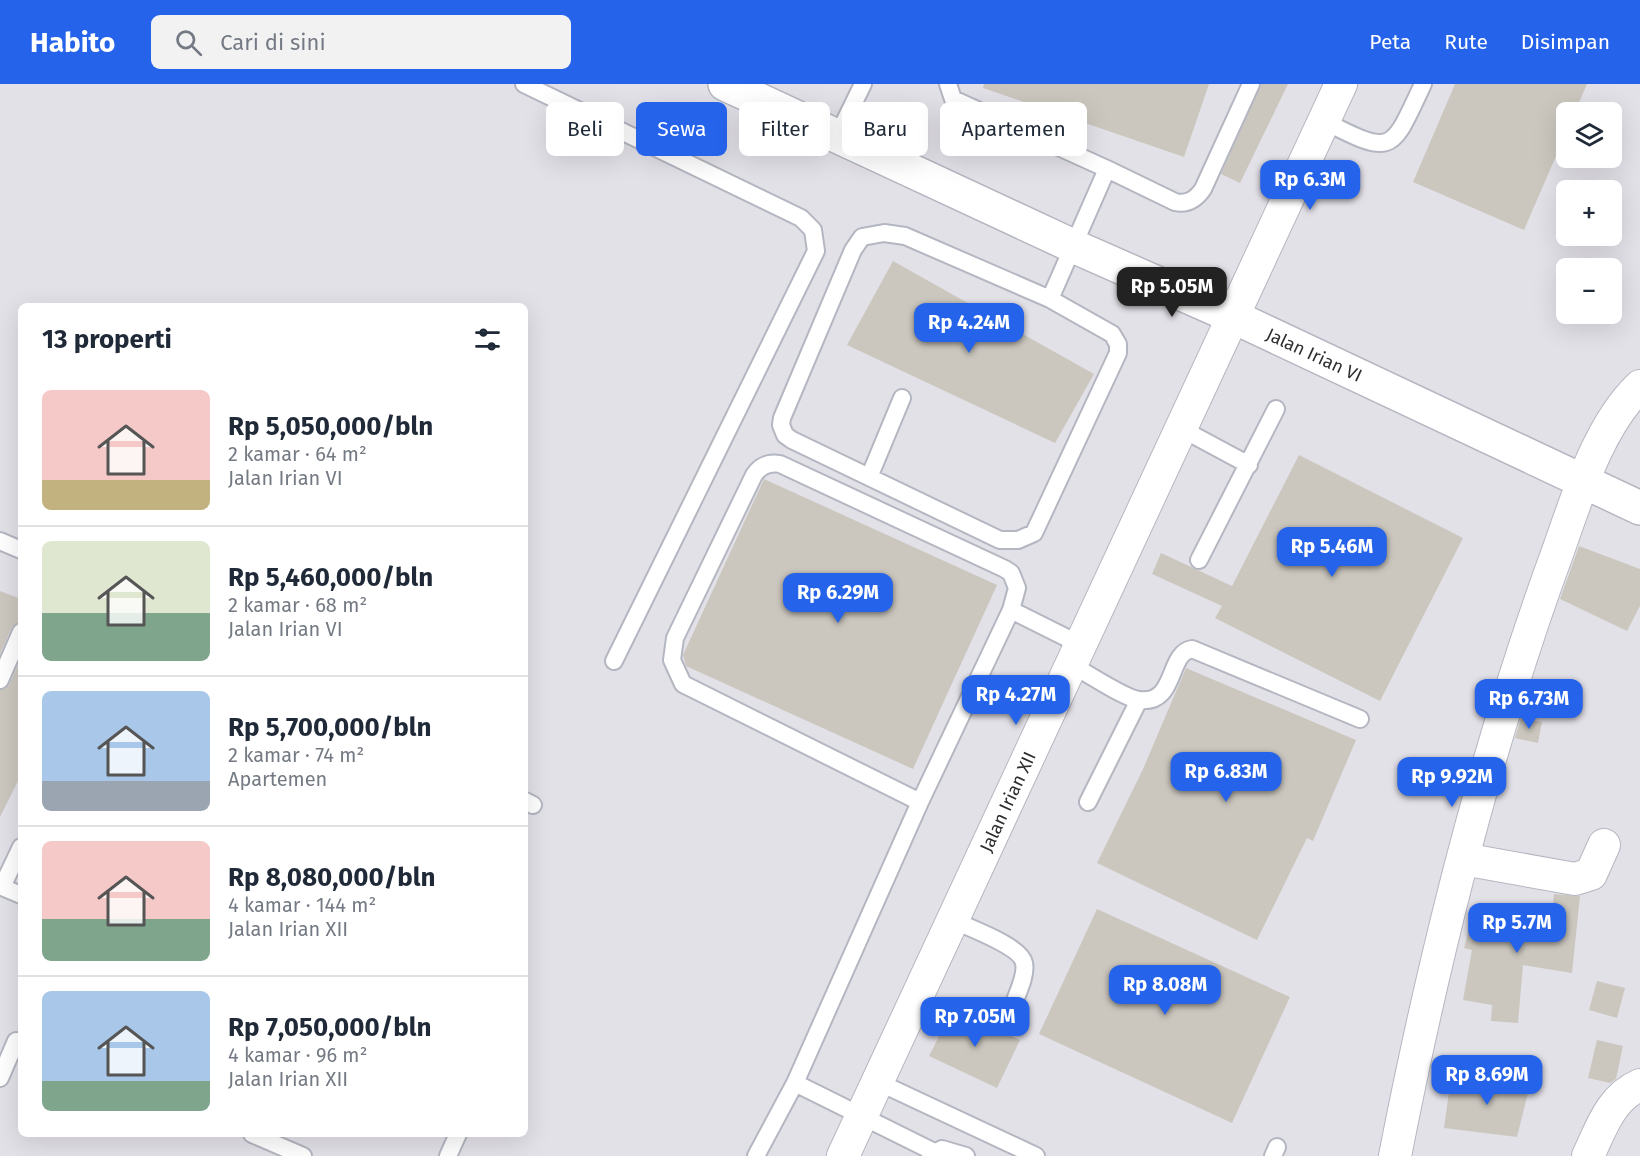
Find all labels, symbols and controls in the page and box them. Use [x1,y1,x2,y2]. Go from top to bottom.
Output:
search box [151,15,571,69]
text: Habito [30,26,115,59]
icon: search [172,26,205,59]
text: Cari di sini [220,29,326,56]
text: Peta [1369,29,1411,55]
text: Rute [1444,29,1488,55]
text: Disimpan [1521,29,1610,55]
chip: Beli [546,102,624,156]
chip: Sewa [636,102,727,156]
chip: Filter [739,102,830,156]
chip: Baru [842,102,928,156]
chip: Apartemen [940,102,1087,156]
map controls [1556,102,1622,324]
button: layers [1556,102,1622,168]
pin: Rp 6.3M [1255,160,1365,211]
text: Rp 6.3M [1274,167,1346,191]
button: + [1556,180,1622,246]
button: − [1556,258,1622,324]
pin: Rp 5.05M [1110,267,1234,318]
text: Rp 5.05M [1131,274,1213,298]
pin: Rp 4.24M [907,303,1031,354]
text: Rp 4.24M [928,310,1010,334]
icon: filters [471,323,504,356]
street label: Jalan Irian VI [1263,323,1365,387]
text: 13 properti [42,324,172,355]
text: Rp 5,050,000/bln [228,411,433,442]
icon: home [90,414,162,486]
text: 2 kamar · 64 m² [228,442,367,466]
text: Jalan Irian VI [228,466,343,490]
pin: Rp 5.46M [1270,527,1394,578]
text: Rp 5.46M [1291,534,1373,558]
text: Rp 5,460,000/bln [228,562,433,593]
icon: home [90,565,162,637]
pin: Rp 6.29M [776,573,900,624]
text: Rp 6.29M [797,580,879,604]
text: 2 kamar · 68 m² [228,593,367,617]
text: Jalan Irian VI [228,617,343,641]
pin: Rp 4.27M [954,675,1078,726]
pin: Rp 6.73M [1467,679,1591,730]
text: Rp 4.27M [976,682,1056,706]
text: Rp 6.73M [1489,686,1569,710]
text: Rp 5,700,000/bln [228,712,431,743]
icon: home [90,715,162,787]
text: 2 kamar · 74 m² [228,743,364,767]
street label: Jalan Irian XII [975,748,1041,856]
pin: Rp 6.83M [1164,752,1288,803]
pin: Rp 9.92M [1390,757,1514,808]
text: Rp 6.83M [1185,759,1267,783]
text: Rp 9.92M [1411,764,1493,788]
text: Apartemen [228,767,327,791]
text: Rp 8,080,000/bln [228,862,436,893]
icon: home [90,865,162,937]
text: 4 kamar · 144 m² [228,893,376,917]
pin: Rp 5.7M [1462,903,1572,954]
text: Rp 5.7M [1482,910,1552,934]
text: Jalan Irian XII [228,917,348,941]
pin: Rp 8.08M [1103,965,1227,1016]
text: Rp 8.08M [1123,972,1207,996]
pin: Rp 7.05M [913,997,1037,1048]
text: Rp 7.05M [934,1004,1016,1028]
text: Rp 7,050,000/bln [228,1012,431,1043]
icon: home [90,1015,162,1087]
text: 4 kamar · 96 m² [228,1043,367,1067]
pin: Rp 8.69M [1425,1055,1549,1106]
text: Rp 8.69M [1445,1062,1529,1086]
text: Jalan Irian XII [228,1067,348,1091]

